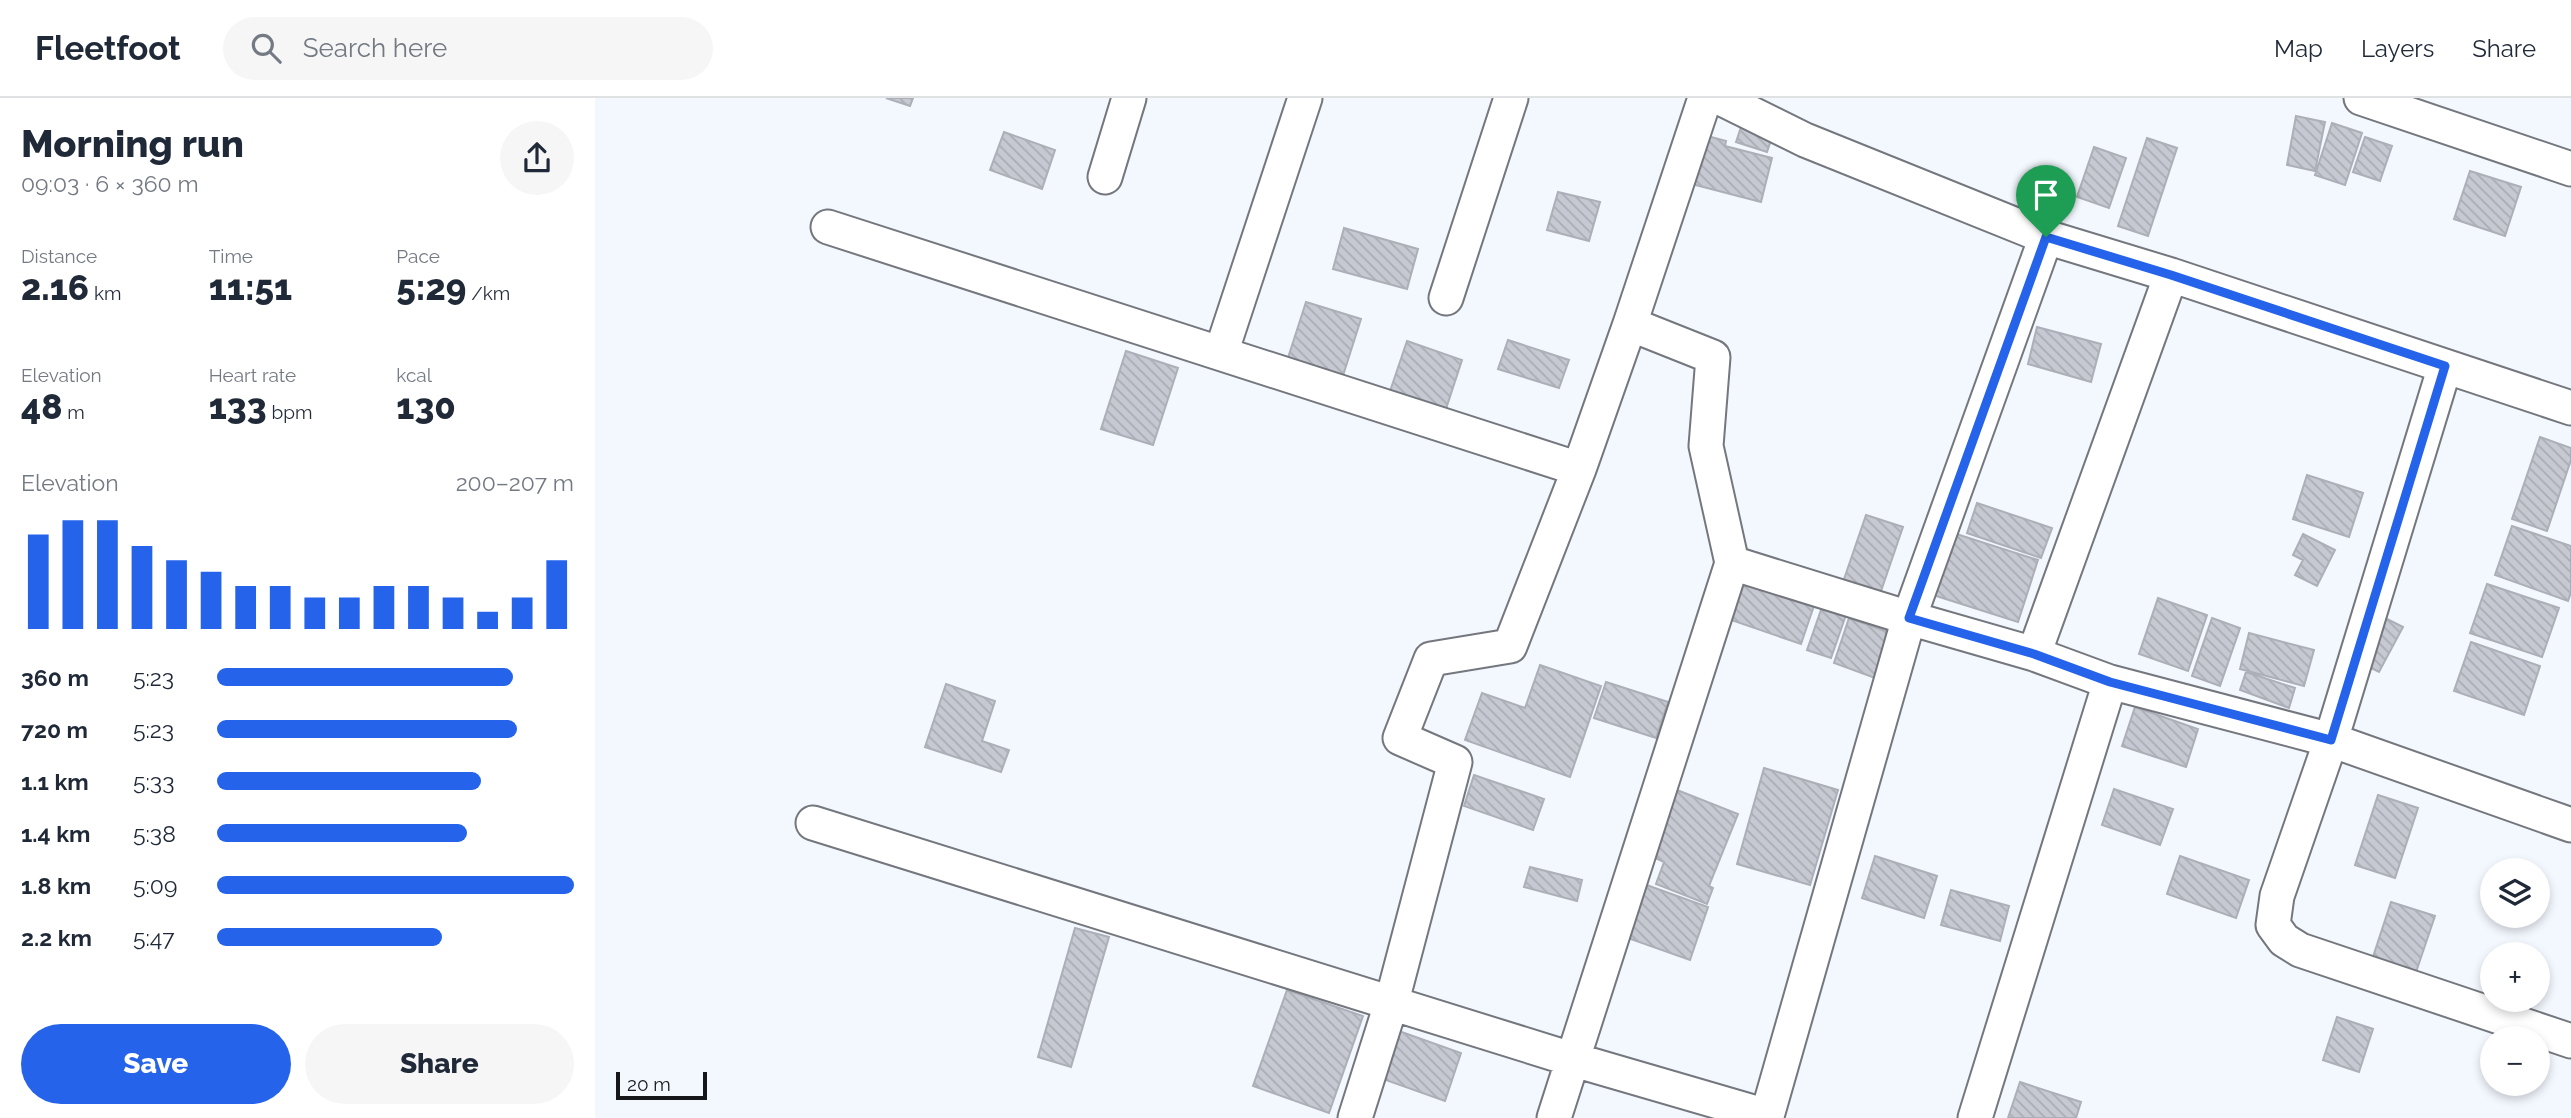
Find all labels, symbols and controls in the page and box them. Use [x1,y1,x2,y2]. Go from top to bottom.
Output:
search box [223,17,713,80]
text: Fleetfoot [35,29,181,68]
icon: search [247,29,285,67]
text: Search here [303,33,447,63]
text: Map [2274,34,2323,63]
text: Layers [2361,34,2434,63]
text: Share [2472,34,2536,63]
text: Morning run [21,121,244,166]
button: share [500,121,574,195]
pin [2016,165,2076,237]
text: 09:03 · 6 × 360 m [21,170,199,197]
icon: arrive [2027,176,2065,214]
text: Distance [21,245,97,267]
text: Time [209,245,253,267]
text: Pace [396,245,440,267]
text: 2.16 [21,267,89,308]
text: 11:51 [209,267,292,308]
text: 5:29 [396,267,466,308]
text: km [89,282,121,304]
text: /km [466,282,510,304]
text: Elevation [21,364,102,386]
text: Heart rate [209,364,296,386]
text: kcal [396,364,432,386]
text: 48 [21,386,62,427]
text: 133 [209,386,267,427]
text: 130 [396,386,456,427]
text: m [62,401,85,423]
text: bpm [267,401,312,423]
text: Elevation [21,469,119,496]
text: 200–207 m [456,469,574,496]
text: 360 m [21,664,89,691]
text: 5:23 [133,664,174,691]
text: 720 m [21,716,88,743]
text: 5:23 [133,716,174,743]
text: 1.1 km [21,768,89,795]
text: 5:33 [133,768,174,795]
text: 1.4 km [21,820,90,847]
text: 5:38 [133,820,176,847]
map controls [2480,858,2550,1096]
button: layers [2480,858,2550,928]
text: 1.8 km [21,872,91,899]
text: 5:09 [133,872,177,899]
text: 2.2 km [21,924,92,951]
text: 5:47 [133,924,175,951]
button: + [2480,942,2550,1012]
button: Save [21,1024,291,1104]
button: Share [305,1024,574,1104]
button: − [2480,1026,2550,1096]
scale bar [616,1069,707,1101]
text: 20 m [627,1073,671,1095]

